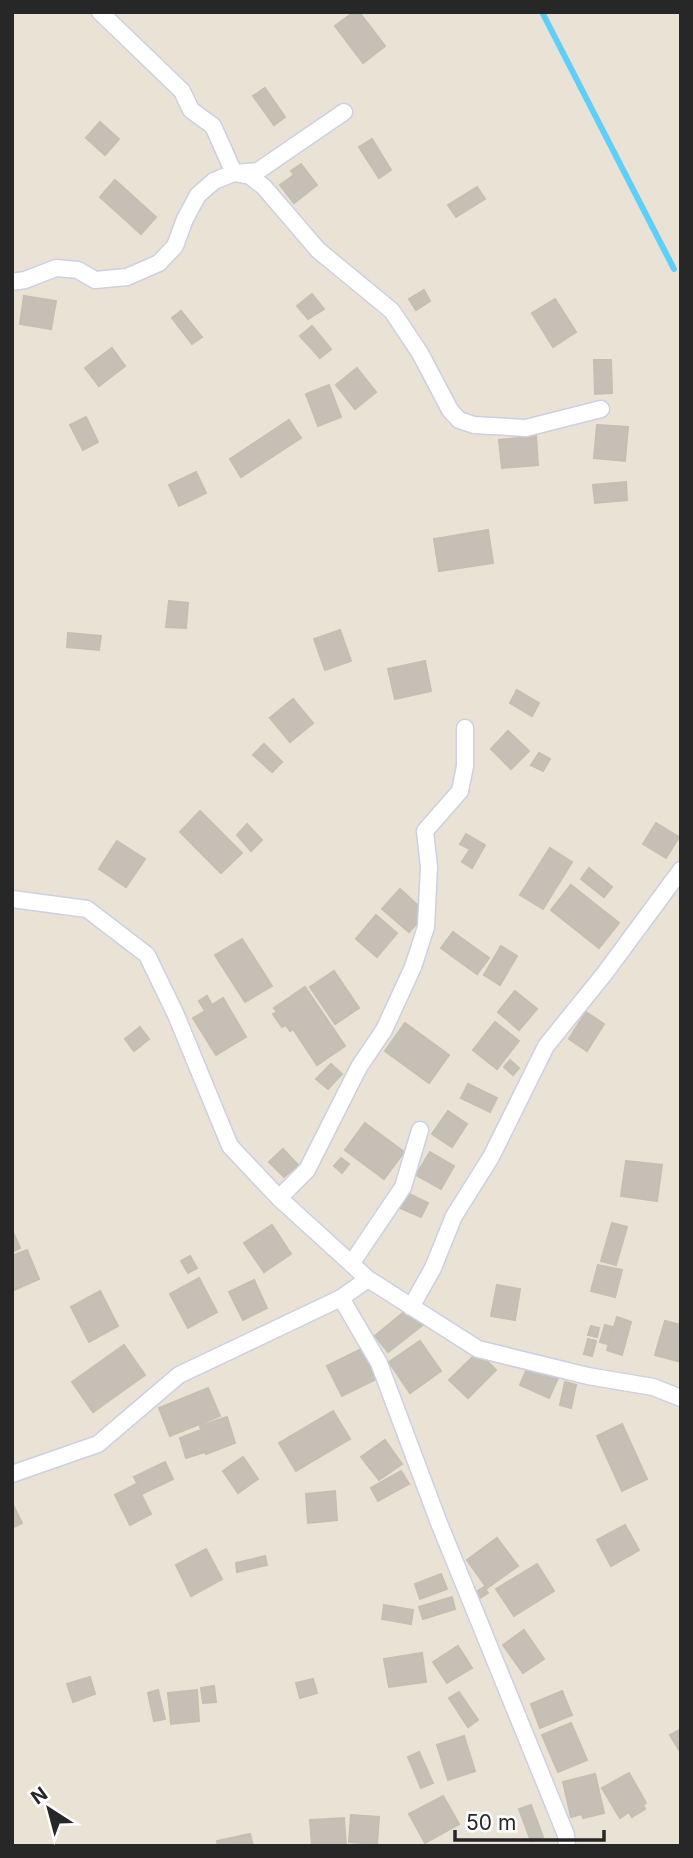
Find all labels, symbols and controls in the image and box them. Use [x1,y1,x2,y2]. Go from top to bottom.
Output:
north arrow [14,1774,84,1844]
text: N [27,1782,52,1809]
scale bar [455,1798,604,1842]
text: 50 m [466,1810,516,1835]

